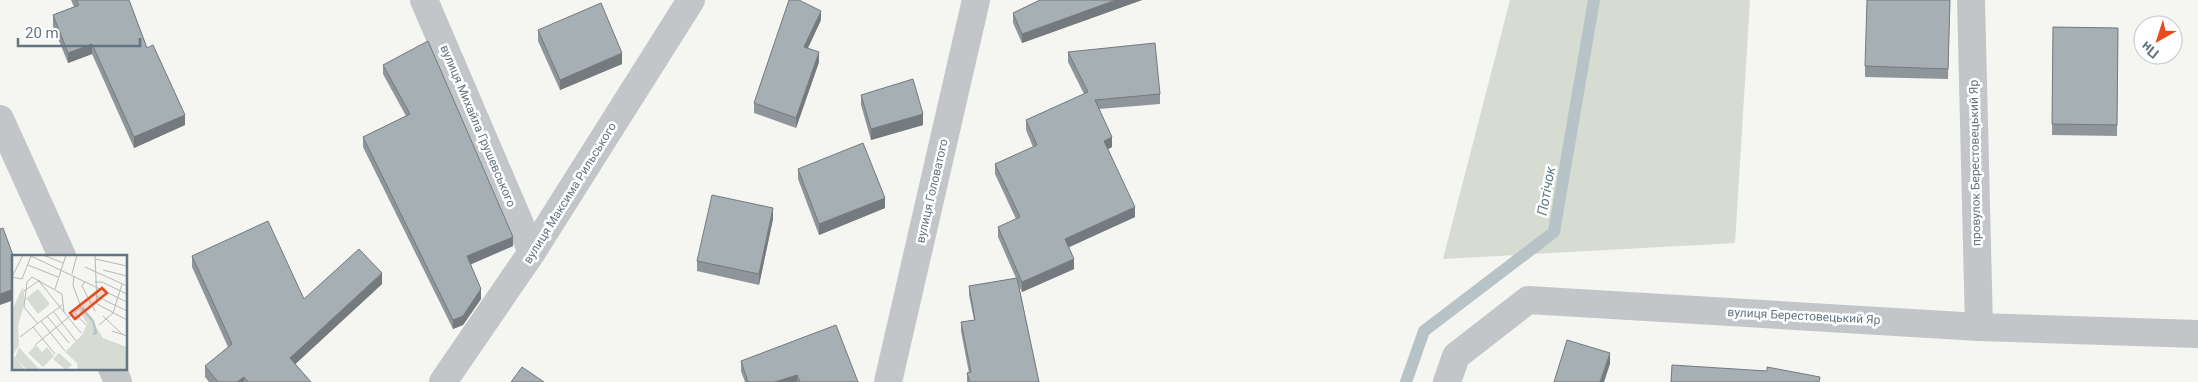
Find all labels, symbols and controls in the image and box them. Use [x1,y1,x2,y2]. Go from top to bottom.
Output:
scale bar [18,15,140,47]
north arrow [2133,15,2183,65]
text: 20 m [25,24,59,42]
text: Пн [2138,38,2162,62]
street label: вулиця Михайла Грушевського [437,43,519,209]
street label: провулок Берестовецький Яр [1967,80,1983,246]
street label: вулиця Максима Рильського [521,120,619,266]
street label: вулиця Головатого [913,137,951,244]
water label: Потічок [1534,165,1558,217]
inset map [12,255,128,370]
street label: вулиця Берестовецький Яр [1727,305,1881,327]

